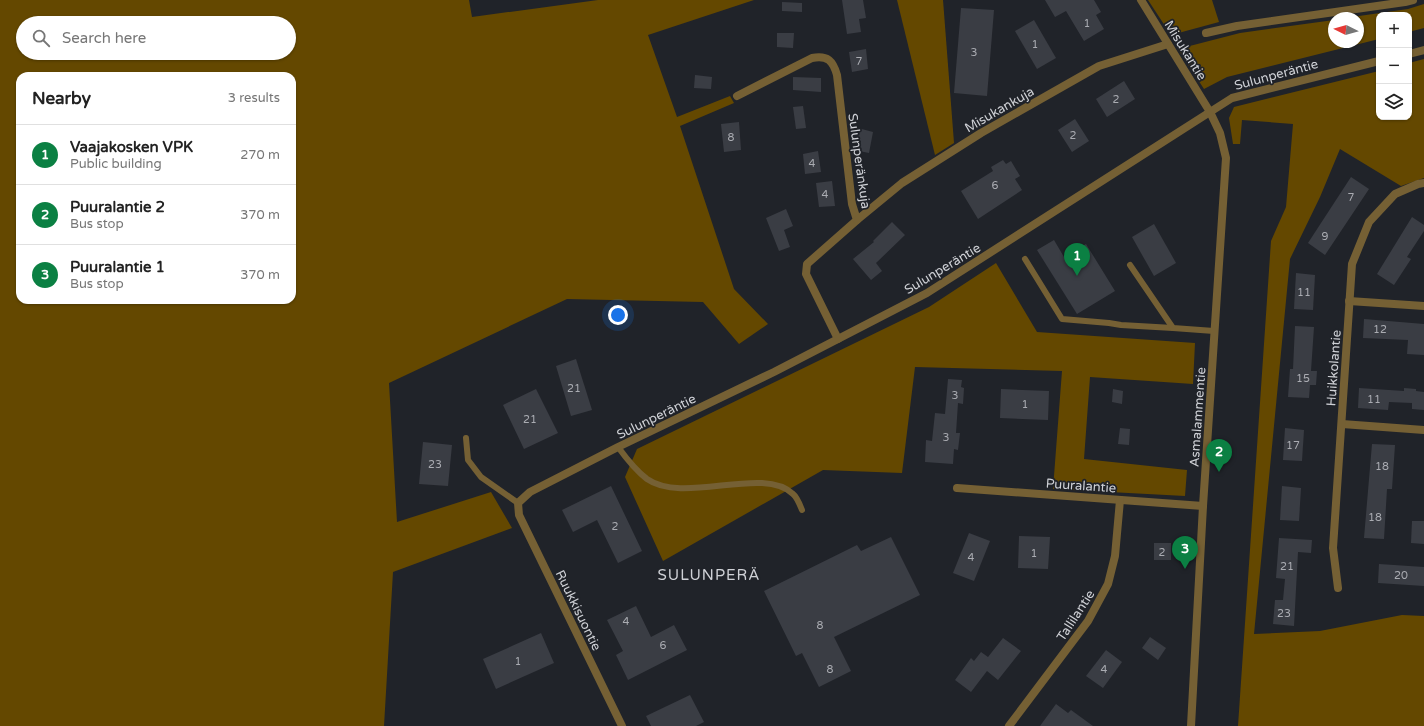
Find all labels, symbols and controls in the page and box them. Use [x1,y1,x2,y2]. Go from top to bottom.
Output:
north arrow [1328,12,1364,48]
map controls [1376,12,1412,120]
button: + [1376,12,1412,48]
search box [16,16,296,60]
house number: 1 [1084,17,1090,30]
street label: Misukantie [1161,18,1210,83]
icon: search [30,27,52,49]
text: Search here [62,29,146,47]
house number: 1 [1032,38,1038,51]
house number: 3 [971,46,978,59]
button: − [1376,48,1412,84]
house number: 7 [856,55,863,68]
street label: Sulunperäntie [1233,56,1320,94]
street label: Misukankuja [962,84,1037,136]
button: layers [1376,84,1412,120]
text: Nearby [32,88,91,109]
text: 3 results [228,90,280,106]
house number: 2 [1113,93,1120,106]
street label: Sulunperänkuja [844,112,874,210]
house number: 2 [1070,129,1077,142]
house number: 8 [728,131,735,144]
text: Vaajakosken VPK [70,138,193,156]
text: 1 [41,147,49,163]
text: 270 m [240,147,280,163]
text: Public building [70,156,162,172]
house number: 4 [809,157,816,170]
house number: 6 [992,179,999,192]
house number: 4 [822,188,829,201]
house number: 7 [1348,191,1355,204]
text: Puuralantie 2 [70,198,165,216]
text: 2 [41,207,49,223]
text: 370 m [240,207,280,223]
text: Bus stop [70,216,124,232]
house number: 9 [1322,230,1329,243]
street label: Sulunperäntie [902,240,984,298]
pin: 1 [1064,243,1090,276]
text: Puuralantie 1 [70,258,165,276]
text: 3 [41,267,49,283]
text: 370 m [240,267,280,283]
text: Bus stop [70,276,124,292]
house number: 11 [1297,286,1311,299]
your location [608,305,628,325]
house number: 12 [1373,323,1387,336]
street label: Huikkolantie [1323,329,1345,407]
street label: Asmalammentie [1187,366,1209,468]
house number: 15 [1296,372,1310,385]
house number: 21 [567,382,581,395]
house number: 3 [952,389,959,402]
street label: Sulunperäntie [614,391,699,443]
house number: 11 [1367,393,1381,406]
house number: 1 [1022,398,1028,411]
house number: 21 [523,413,537,426]
house number: 3 [943,431,950,444]
pin: 2 [1206,439,1232,472]
house number: 17 [1286,439,1300,452]
house number: 23 [428,458,442,471]
house number: 18 [1375,460,1389,473]
street label: Puuralantie [1045,476,1117,496]
house number: 18 [1368,511,1382,524]
house number: 2 [612,520,619,533]
pin: 3 [1172,536,1198,569]
house number: 2 [1159,546,1166,559]
house number: 1 [1031,547,1037,560]
house number: 4 [968,551,975,564]
house number: 21 [1280,560,1294,573]
district label: SULUNPERÄ [658,566,760,584]
street label: Ruukkisuontie [552,567,605,653]
house number: 20 [1394,569,1408,582]
street label: Tallilantie [1053,587,1098,644]
house number: 23 [1277,607,1291,620]
house number: 4 [623,615,630,628]
house number: 8 [817,619,824,632]
house number: 6 [660,639,667,652]
house number: 1 [515,655,521,668]
house number: 8 [827,663,834,676]
house number: 4 [1101,663,1108,676]

